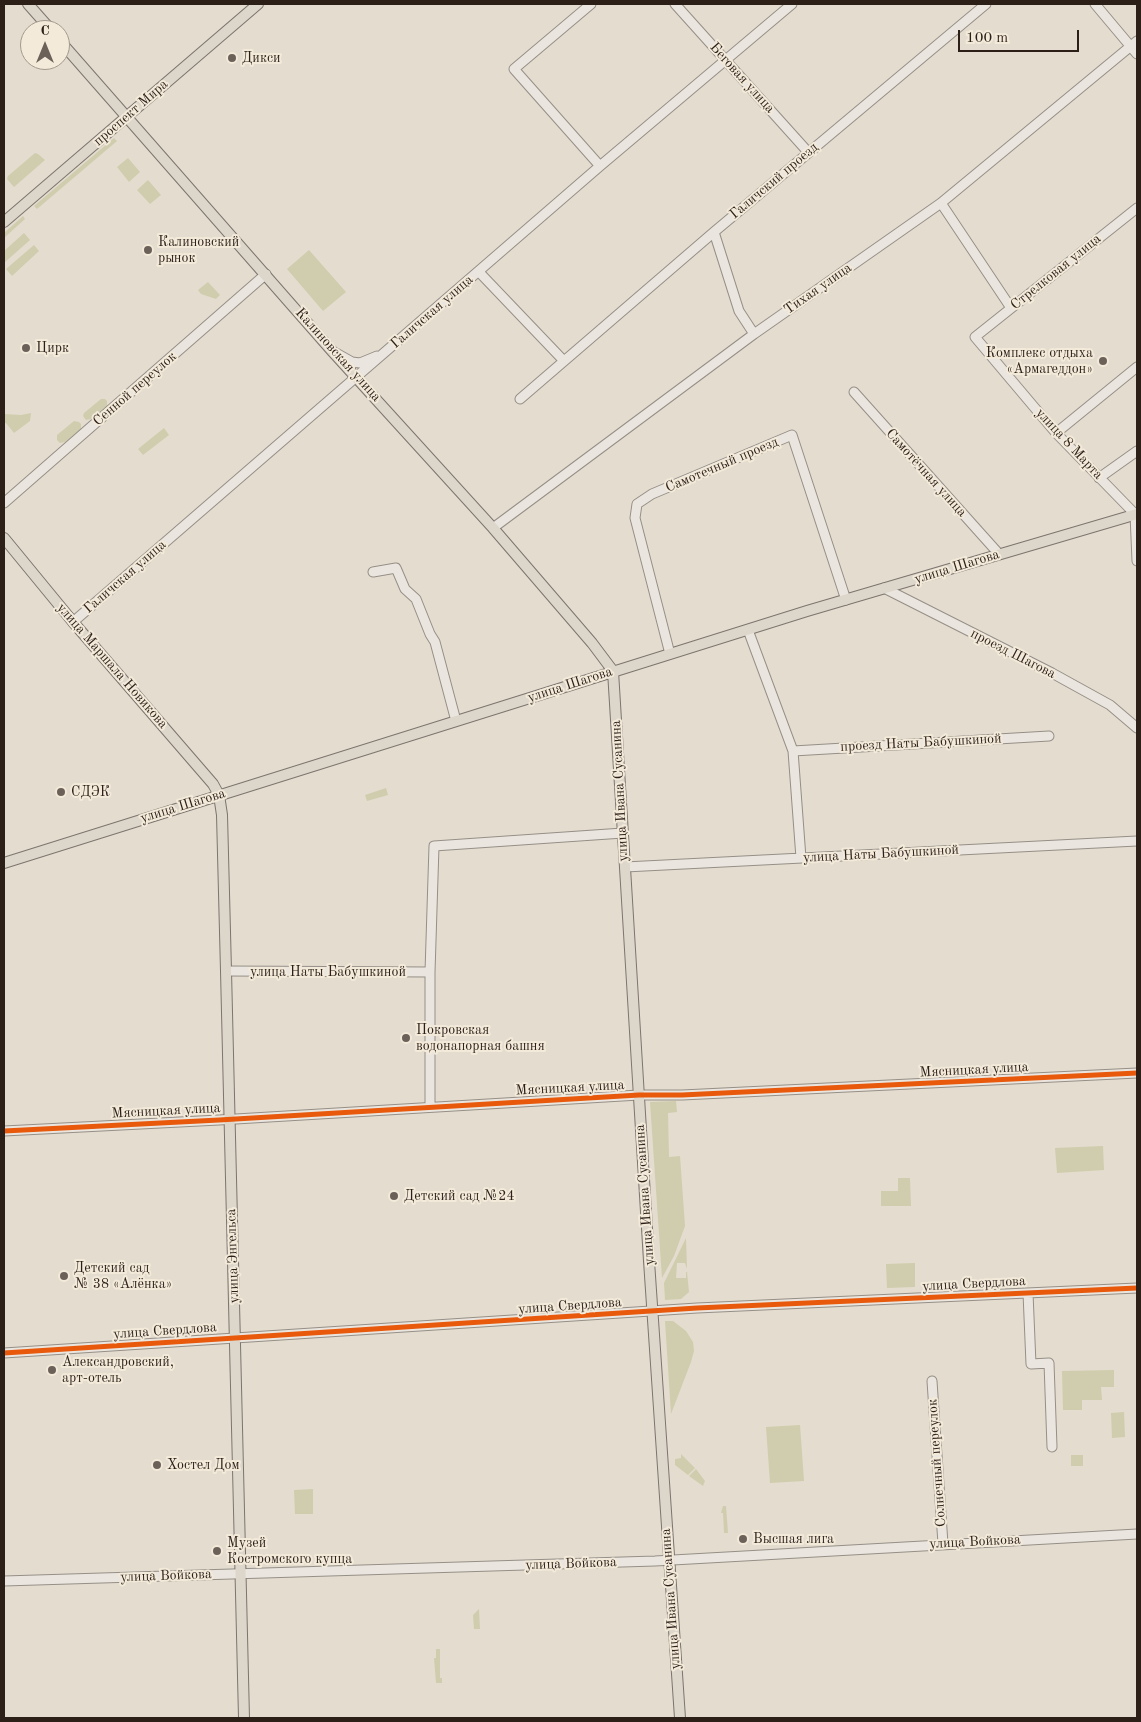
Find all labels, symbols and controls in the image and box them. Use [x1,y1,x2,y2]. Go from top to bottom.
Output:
north arrow [20,20,70,70]
scale bar [961,20,1082,52]
text: С [40,24,50,38]
text: 100 m [966,31,1008,46]
street label: Беговая улица [706,39,778,117]
place label: Дикси [242,50,281,66]
marker: Дикси [226,52,238,64]
street label: проспект Мира [90,76,172,150]
street label: Галичский проезд [726,139,822,223]
street label: Стрелковая улица [1007,230,1105,314]
place label: Калиновский рынок [158,234,239,266]
marker: Калиновский рынок [142,244,154,256]
street label: Тихая улица [781,260,855,318]
street label: Галичская улица [387,272,477,352]
street label: Калиновская улица [292,305,384,405]
place label: Цирк [36,340,69,356]
marker: Цирк [20,342,32,354]
place label: Комплекс отдыха «Армагеддон» [986,345,1093,378]
street label: Сенной переулок [90,348,180,430]
marker: Комплекс отдыха «Армагеддон» [1097,355,1109,367]
street label: улица 8 Марта [1032,405,1106,483]
street label: Самотёчная улица [882,425,970,521]
street label: Самотечный проезд [663,434,781,496]
street label: Галичская улица [80,537,170,617]
street label: улица Шагова [912,546,1002,588]
street label: улица Маршала Новикова [53,600,171,732]
street label: проезд Шагова [968,625,1058,683]
street label: улица Шагова [526,663,614,707]
street label: улица Ивана Сусанина [608,720,632,862]
street label: проезд Наты Бабушкиной [840,730,1002,756]
place label: СДЭК [71,784,110,800]
street label: улица Шагова [138,785,228,827]
marker: СДЭК [55,786,67,798]
street label: улица Наты Бабушкиной [803,842,959,866]
street label: улица Наты Бабушкиной [250,964,406,980]
place label: Покровская водонапорная башня [416,1022,545,1054]
marker: Покровская водонапорная башня [400,1032,412,1044]
street label: Мясницкая улица [919,1059,1029,1081]
street label: Мясницкая улица [515,1077,625,1099]
street label: Мясницкая улица [111,1100,221,1122]
street label: улица Ивана Сусанина [632,1124,658,1266]
place label: Детский сад №24 [404,1188,515,1204]
marker: Детский сад №24 [388,1190,400,1202]
street label: улица Энгельса [223,1208,243,1304]
place label: Детский сад № 38 «Алёнка» [74,1260,172,1292]
marker: Детский сад № 38 «Алёнка» [58,1270,70,1282]
street label: улица Свердлова [922,1273,1026,1295]
street label: улица Свердлова [518,1294,622,1318]
street label: улица Свердлова [113,1319,217,1343]
place label: Александровский, арт-отель [62,1354,174,1386]
marker: Александровский, арт-отель [46,1364,58,1376]
street label: Солнечный переулок [924,1398,950,1528]
place label: Хостел Дом [167,1457,240,1473]
marker: Хостел Дом [151,1459,163,1471]
street label: улица Ивана Сусанина [658,1528,684,1670]
place label: Высшая лига [753,1531,834,1547]
street label: улица Войкова [929,1531,1021,1553]
marker: Высшая лига [737,1533,749,1545]
place label: Музей Костромского купца [227,1535,352,1568]
marker: Музей Костромского купца [211,1545,223,1557]
street label: улица Войкова [525,1554,617,1574]
street label: улица Войкова [120,1566,212,1586]

